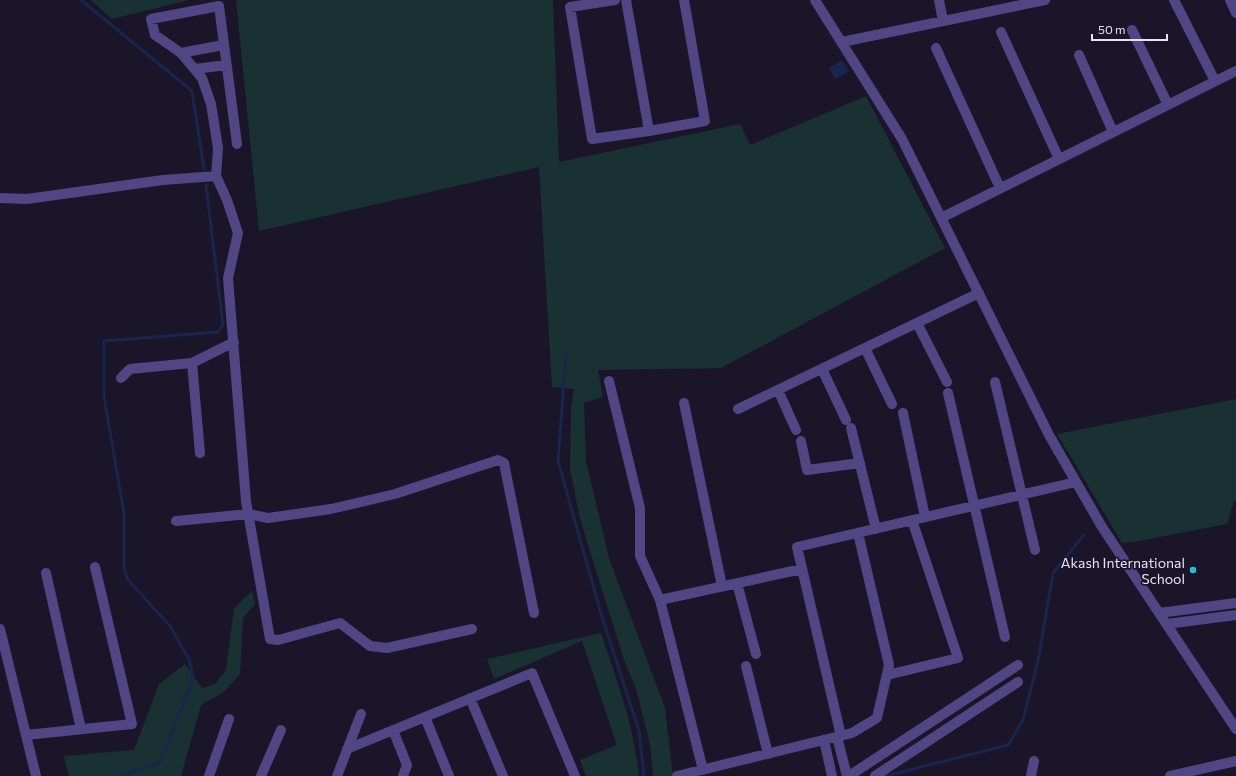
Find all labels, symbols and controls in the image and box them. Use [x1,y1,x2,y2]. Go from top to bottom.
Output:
scale bar [1092,16,1167,42]
text: 50 m [1098,22,1126,36]
place label: Akash International School [1061,554,1185,587]
marker: Akash International School [1188,565,1198,575]

